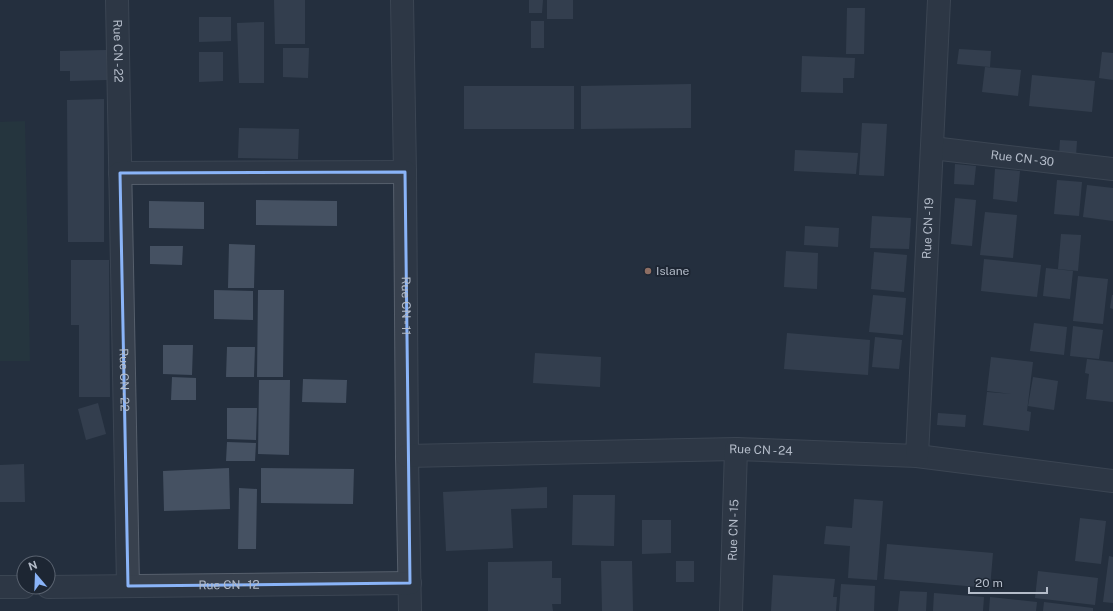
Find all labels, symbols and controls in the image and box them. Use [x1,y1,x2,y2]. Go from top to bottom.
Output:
street label: Rue CN - 22 [110,19,126,83]
street label: Rue CN - 30 [990,148,1055,169]
street label: Rue CN - 19 [920,197,936,259]
place label: Islane [656,264,690,278]
marker: Islane [643,266,653,276]
street label: Rue CN - 11 [399,277,413,335]
street label: Rue CN - 22 [117,348,132,412]
street label: Rue CN - 24 [729,442,793,458]
street label: Rue CN - 15 [726,499,741,561]
north arrow [16,555,56,595]
text: N [27,558,39,573]
scale bar [969,569,1047,595]
text: 20 m [975,576,1003,590]
street label: Rue CN - 12 [198,578,260,592]

